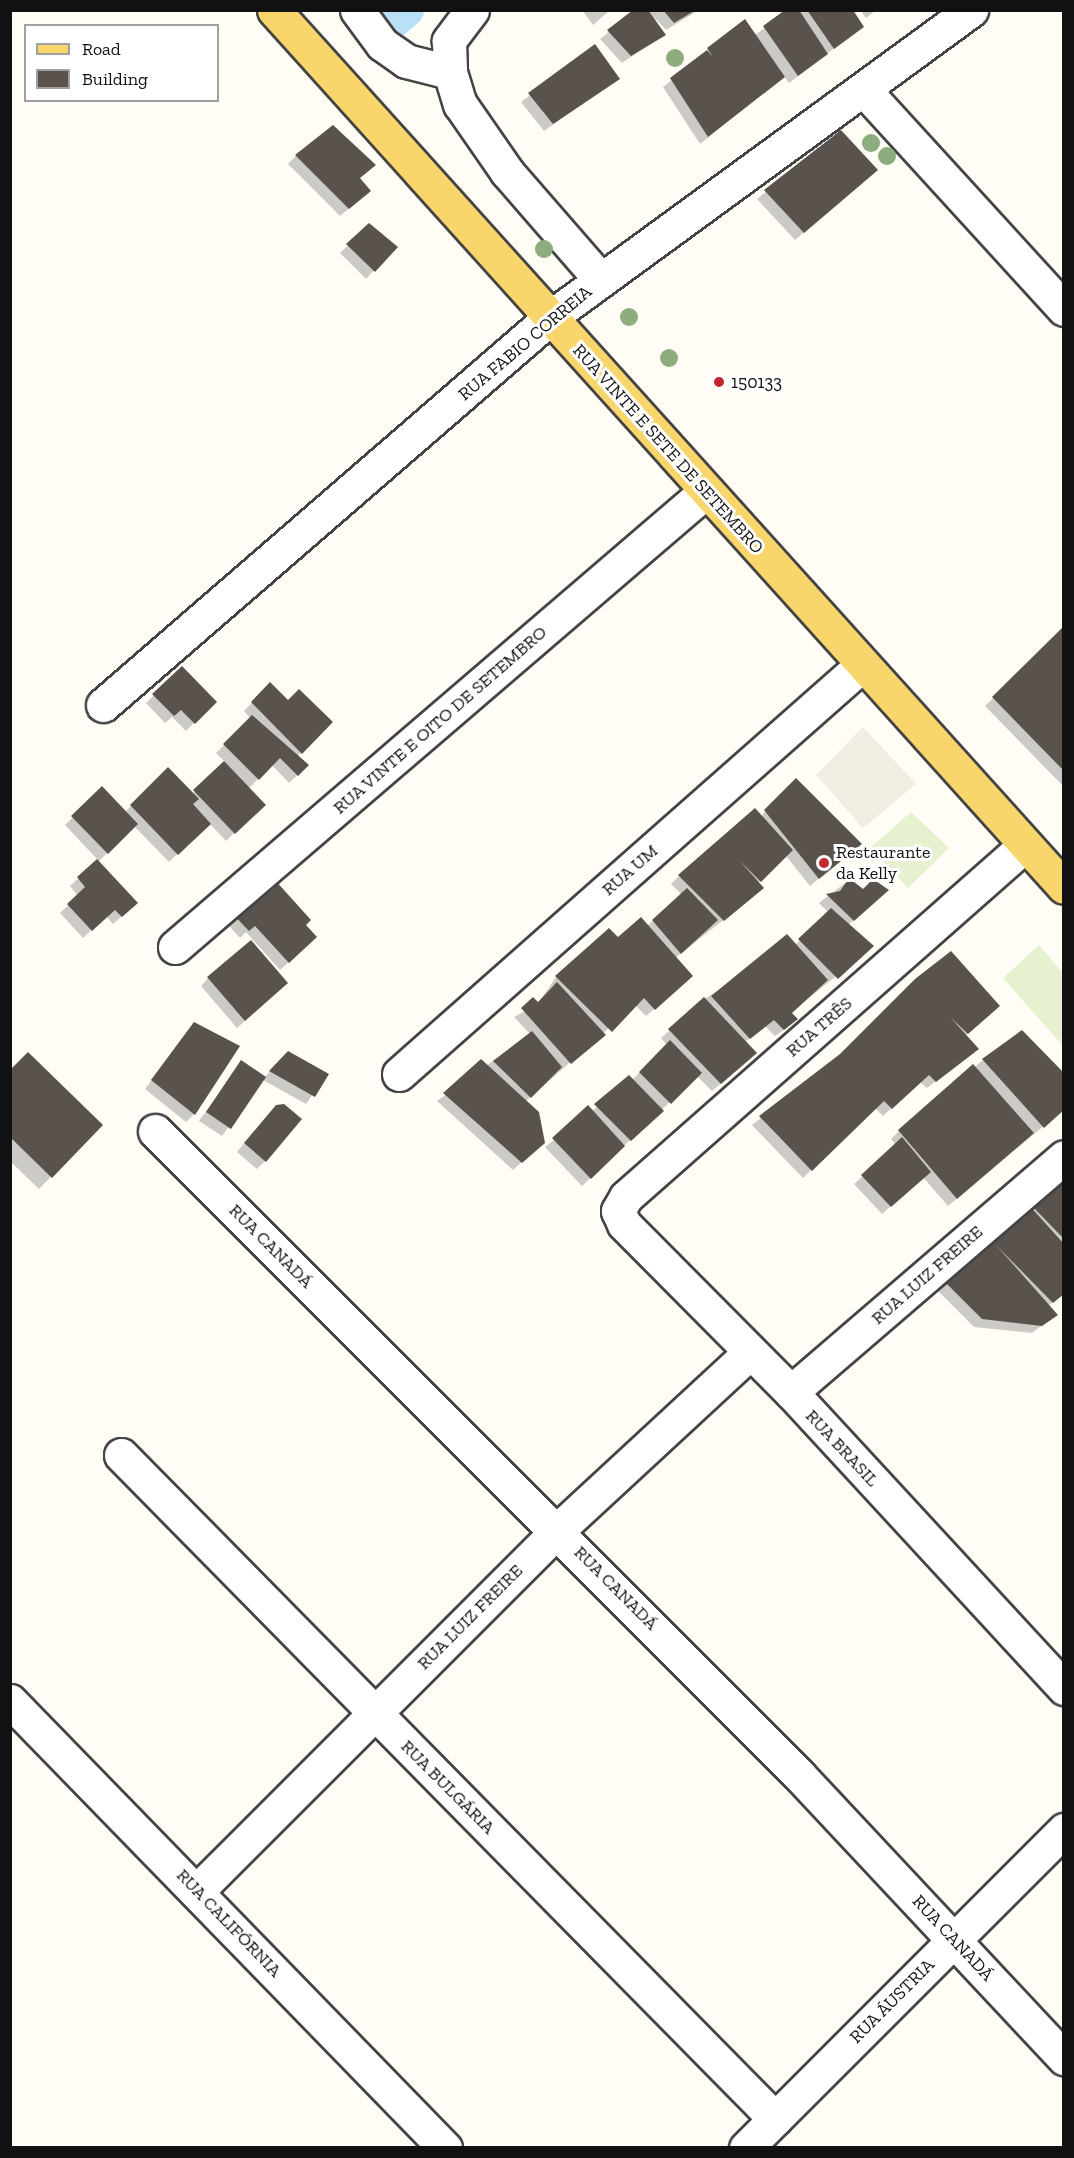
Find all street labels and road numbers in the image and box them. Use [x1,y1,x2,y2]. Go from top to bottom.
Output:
street label: RUA FABIO CORREIA [454,281,596,405]
street label: RUA VINTE E SETE DE SETEMBRO [568,339,768,559]
street label: RUA VINTE E OITO DE SETEMBRO [328,621,552,819]
street label: RUA UM [597,840,663,900]
street label: RUA TRÊS [781,992,857,1062]
street label: RUA CANADÁ [224,1199,318,1293]
street label: RUA LUIZ FREIRE [867,1221,987,1329]
street label: RUA BRASIL [801,1405,883,1491]
street label: RUA CANADÁ [569,1541,663,1635]
street label: RUA LUIZ FREIRE [413,1560,527,1674]
street label: RUA BULGÁRIA [396,1735,500,1839]
street label: RUA CALIFÓRNIA [172,1864,286,1982]
street label: RUA CANADÁ [907,1890,999,1986]
street label: RUA ÁUSTRIA [845,1954,939,2048]

